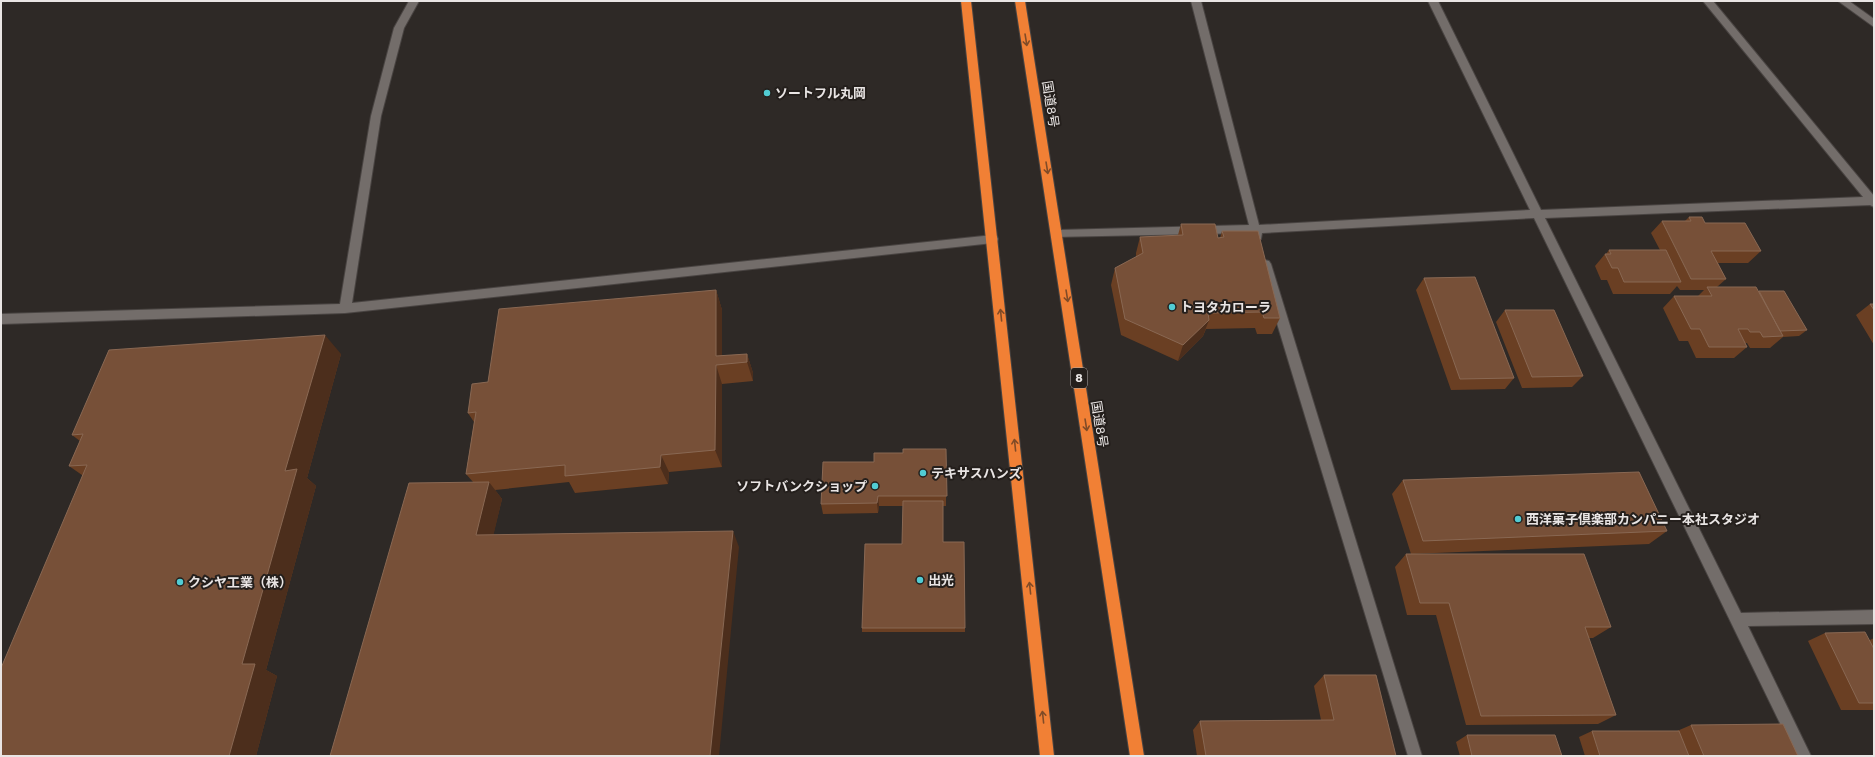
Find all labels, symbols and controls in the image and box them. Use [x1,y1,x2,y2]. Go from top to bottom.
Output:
one-way arrow [1023,33,1031,46]
street label: 国道8号 [1039,80,1062,128]
place label: ソートフル丸岡 [775,86,866,101]
marker: ソートフル丸岡 [762,88,772,98]
one-way arrow [1043,161,1051,174]
one-way arrow [1063,290,1071,303]
place label: トヨタカローラ [1180,300,1271,315]
marker: トヨタカローラ [1167,302,1177,312]
one-way arrow [997,309,1005,322]
road number: 8 [1071,368,1087,388]
street label: 国道8号 [1088,400,1111,448]
one-way arrow [1082,418,1090,431]
one-way arrow [1011,439,1018,452]
place label: テキサスハンズ [931,466,1021,481]
marker: テキサスハンズ [918,468,928,478]
place label: ソフトバンクショップ [736,479,867,494]
marker: ソフトバンクショップ [870,481,880,491]
place label: 西洋菓子倶楽部カンパニー本社スタジオ [1526,512,1760,527]
marker: 西洋菓子倶楽部カンパニー本社スタジオ [1513,514,1523,524]
place label: 出光 [928,573,954,588]
place label: クシヤ工業（株） [188,575,292,590]
marker: 出光 [915,575,925,585]
marker: クシヤ工業（株） [175,577,185,587]
one-way arrow [1026,582,1033,595]
one-way arrow [1040,711,1047,724]

